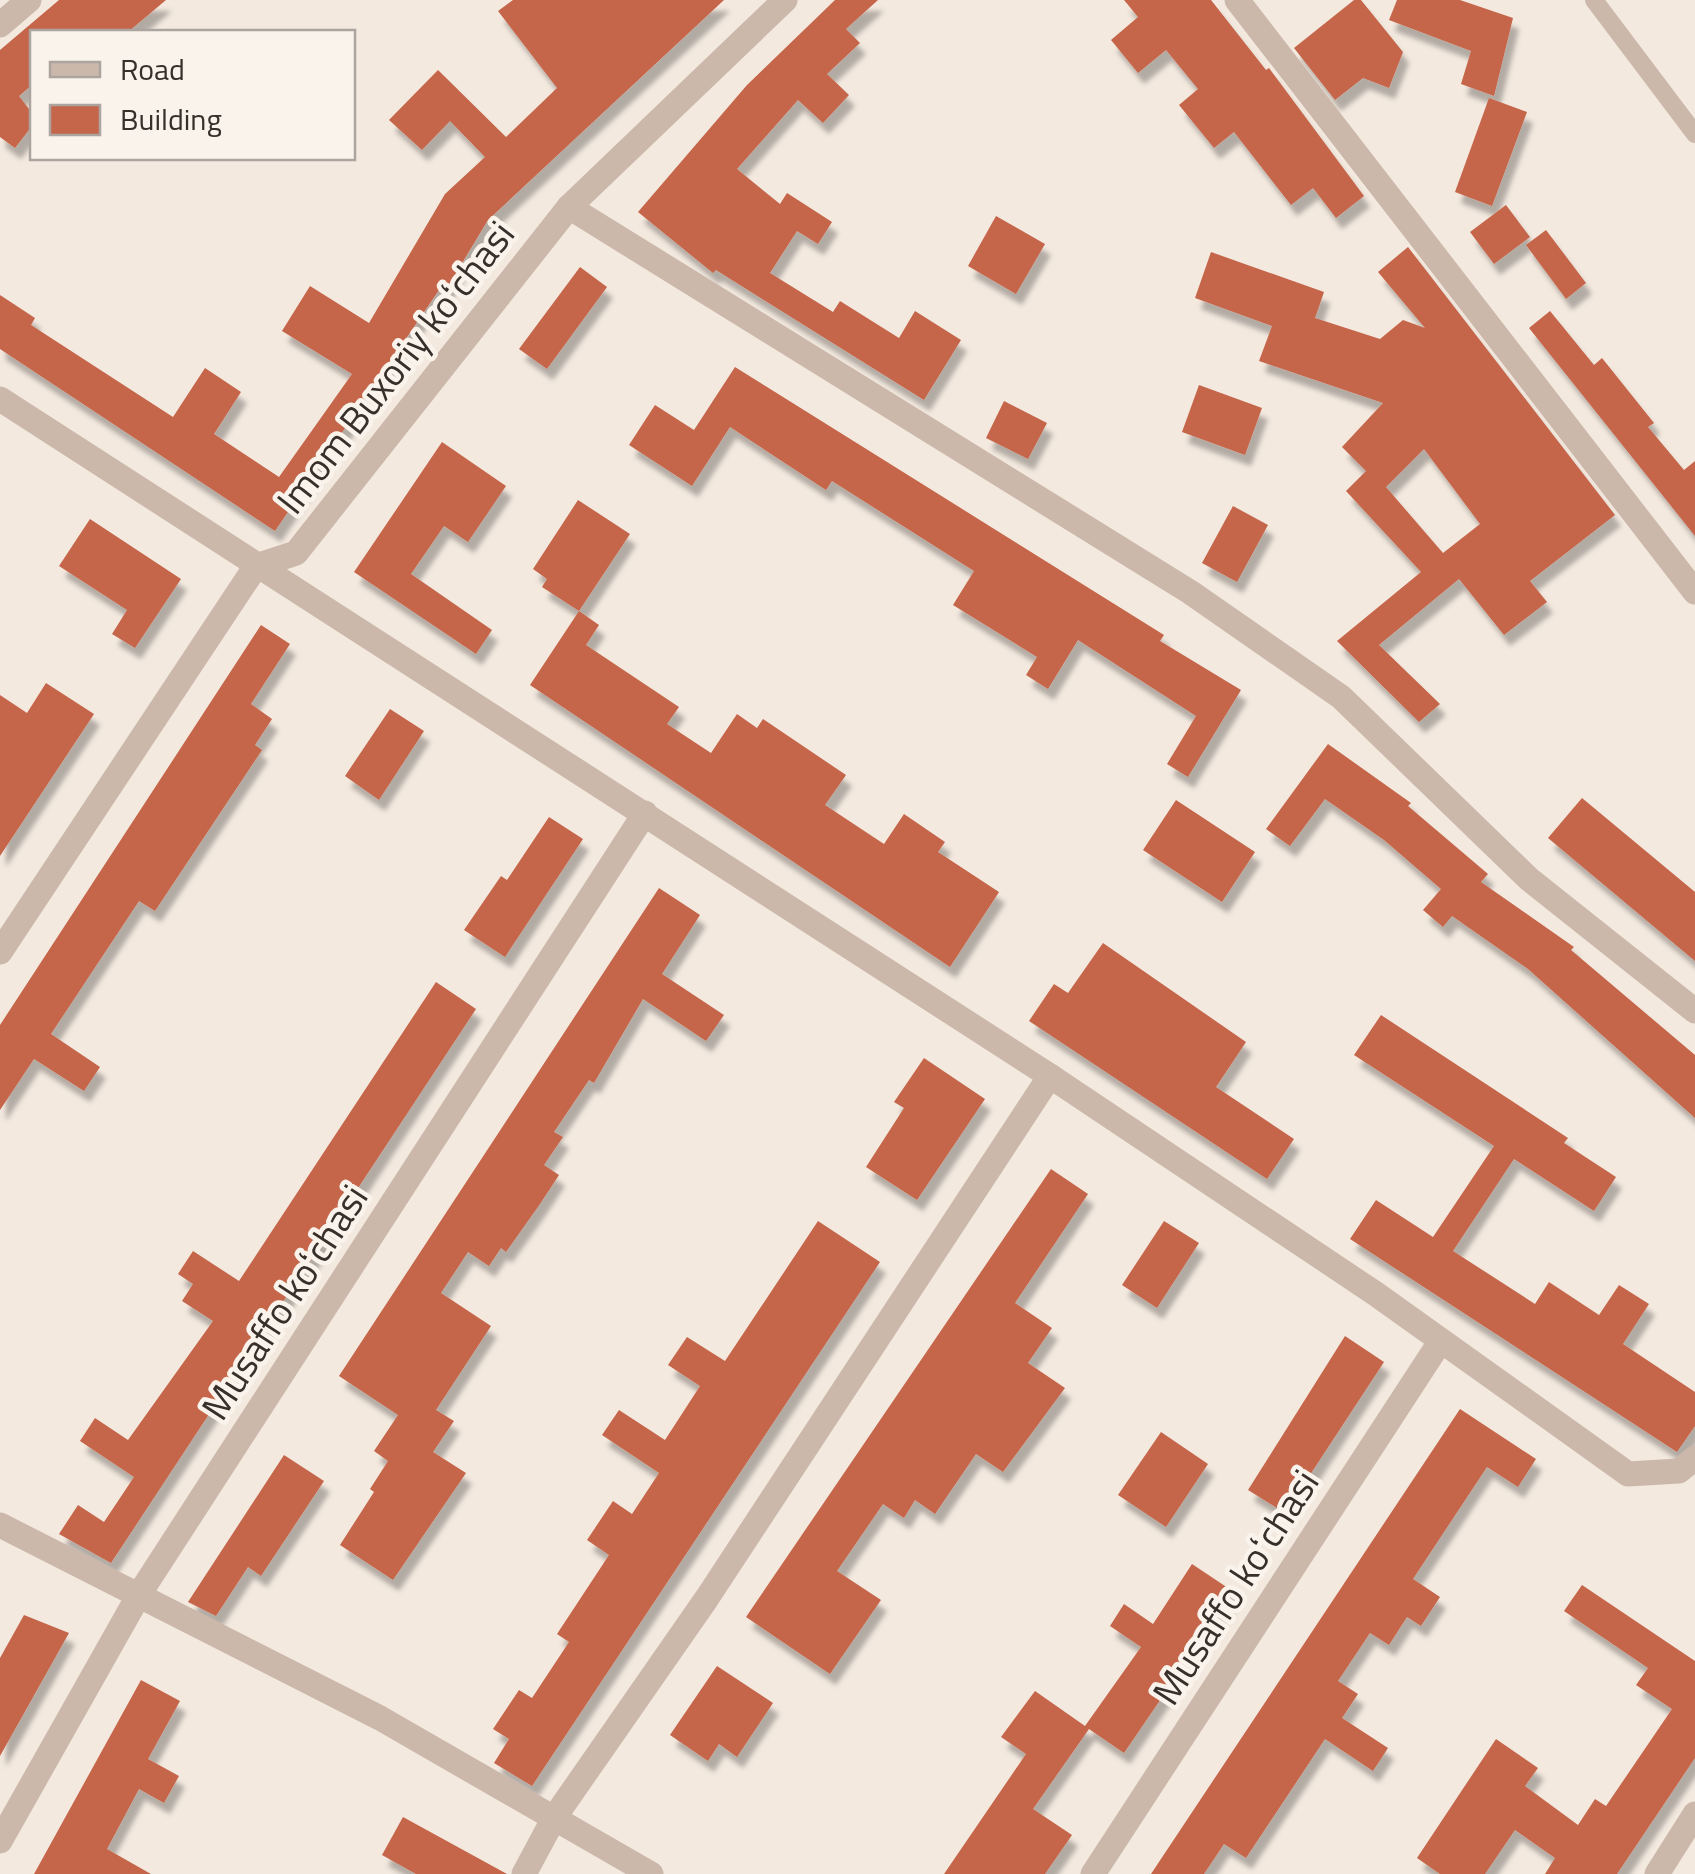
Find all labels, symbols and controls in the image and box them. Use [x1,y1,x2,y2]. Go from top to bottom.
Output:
legend [30,30,355,160]
text: Road [120,46,185,92]
text: Building [120,96,222,142]
street label: Imom Buxoriy koʻchasi [262,208,528,526]
street label: Musaffo koʻchasi [186,1173,382,1431]
street label: Musaffo koʻchasi [1137,1458,1333,1716]

